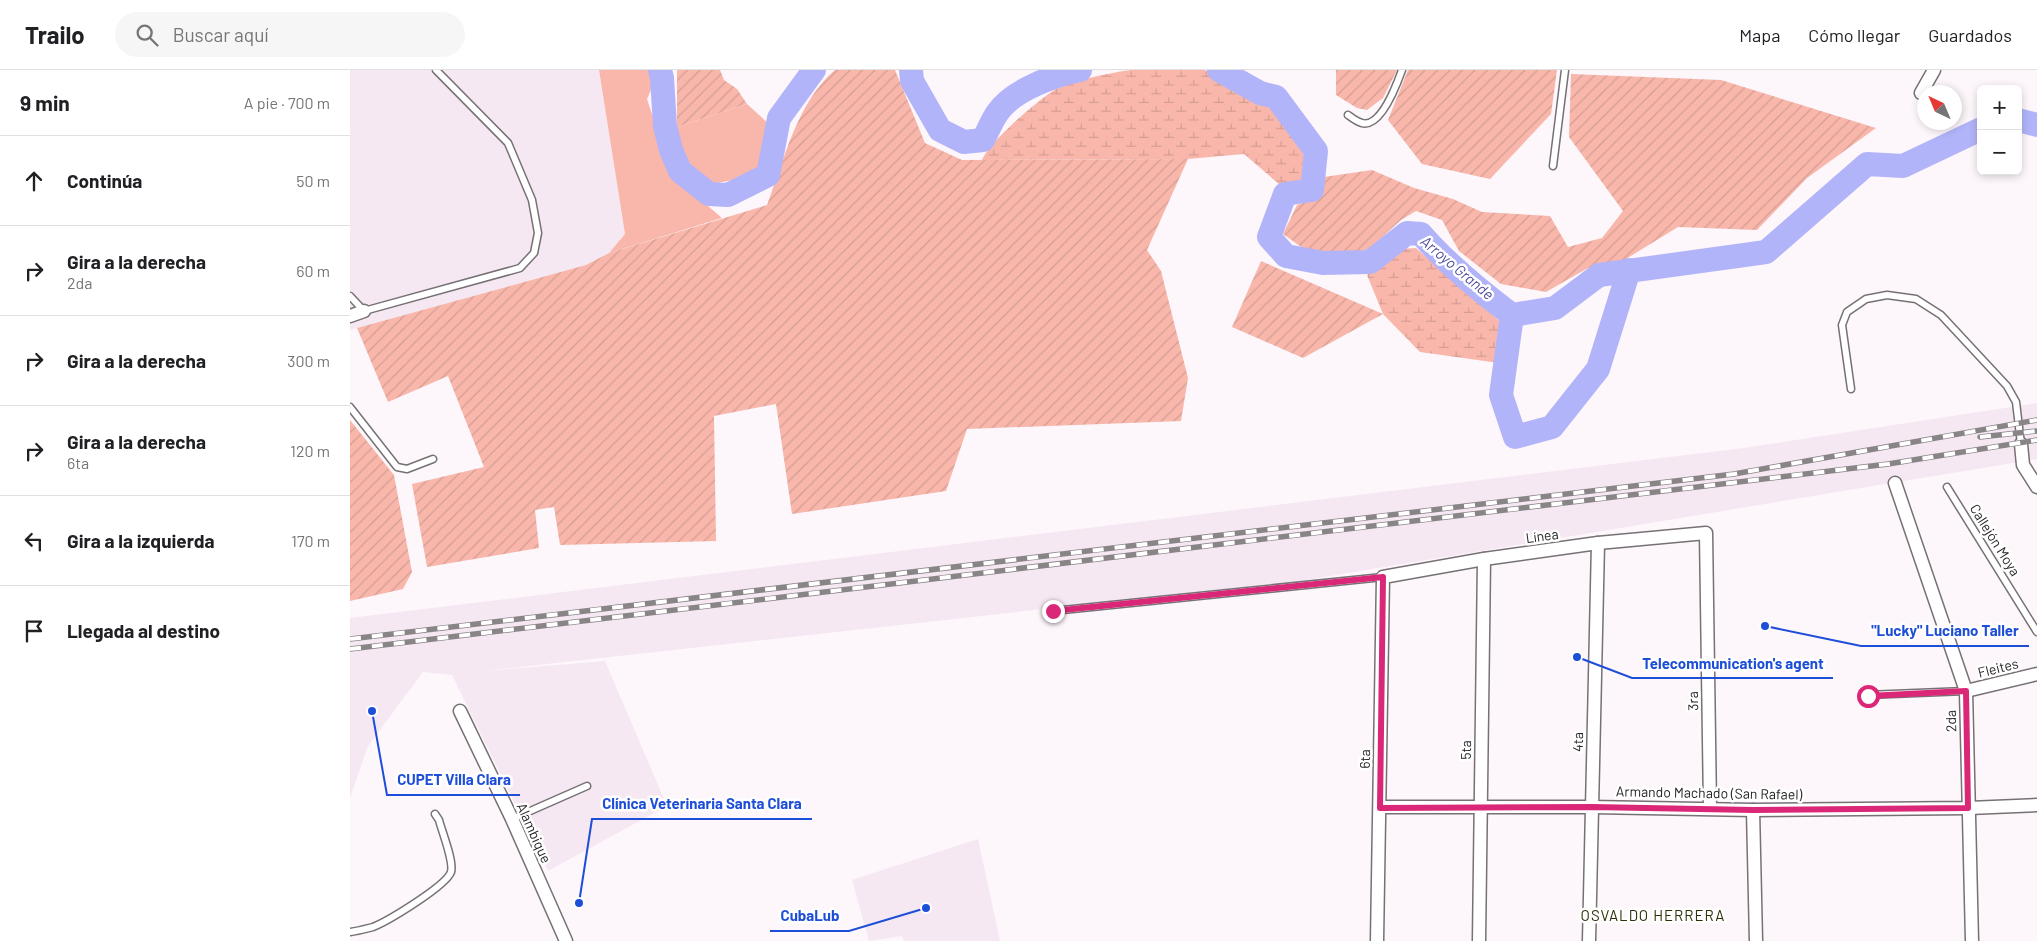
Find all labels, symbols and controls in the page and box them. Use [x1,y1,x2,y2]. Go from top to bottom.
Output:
search box [115,12,465,57]
text: Trailo [25,20,85,49]
icon: search [133,21,161,49]
text: Buscar aquí [173,23,268,46]
text: Mapa [1739,24,1780,46]
text: Cómo llegar [1808,24,1900,46]
text: Guardados [1928,24,2012,46]
north arrow [1917,85,1962,130]
map controls [1977,85,2022,175]
button: + [1977,85,2022,130]
text: 9 min [20,90,70,115]
text: A pie · 700 m [244,93,330,112]
button: − [1977,130,2022,175]
icon: ahead [20,167,48,195]
text: Continúa [67,169,142,192]
text: 50 m [296,171,330,190]
water label: Arroyo Grande [1418,232,1498,303]
text: Gira a la derecha [67,250,206,273]
icon: right [20,257,48,285]
text: 60 m [296,261,330,280]
text: 2da [67,273,93,292]
icon: right [20,347,48,375]
text: Gira a la derecha [67,349,206,372]
text: 300 m [287,351,330,370]
text: Gira a la derecha [67,430,206,453]
icon: right [20,437,48,465]
text: 120 m [290,441,330,460]
text: 6ta [67,453,89,472]
street label: Callejón Moya [1967,501,2024,579]
street label: Línea [1524,525,1559,546]
icon: left [20,527,48,555]
text: Gira a la izquierda [67,529,215,552]
text: 170 m [291,531,330,550]
route end [1042,600,1065,623]
callout: "Lucky" Luciano Taller [1861,616,2029,646]
icon: arrive [20,617,48,645]
text: Llegada al destino [67,619,220,642]
text: "Lucky" Luciano Taller [1871,621,2019,639]
callout: Telecommunication's agent [1632,648,1833,678]
text: Telecommunication's agent [1642,654,1824,672]
street label: Fleites [1976,654,2020,681]
route start [1857,685,1880,708]
street label: 3ra [1684,691,1701,711]
street label: 2da [1942,710,1959,732]
street label: 4ta [1569,732,1586,752]
street label: 5ta [1457,740,1474,760]
street label: 6ta [1356,749,1373,769]
callout: CUPET Villa Clara [387,765,520,795]
text: CUPET Villa Clara [397,770,511,788]
street label: Armando Machado (San Rafael) [1616,782,1803,803]
callout: Clínica Veterinaria Santa Clara [592,789,812,819]
text: Clínica Veterinaria Santa Clara [602,794,802,812]
street label: Alambique [514,800,555,866]
callout: CubaLub [770,901,849,931]
text: CubaLub [781,906,839,924]
district label: OSVALDO HERRERA [1581,906,1725,924]

